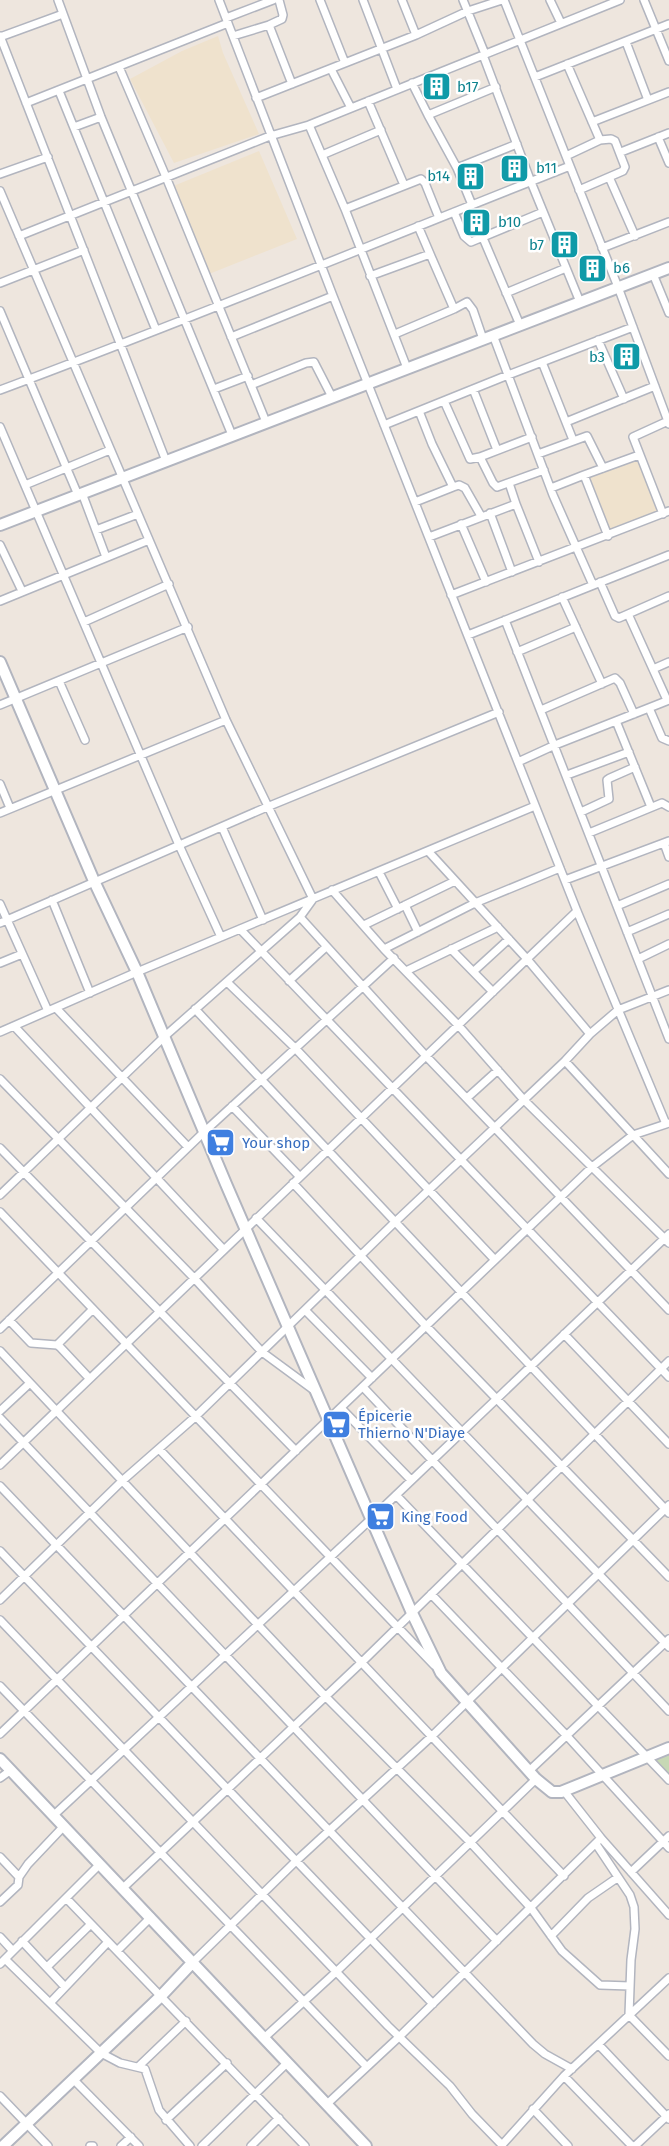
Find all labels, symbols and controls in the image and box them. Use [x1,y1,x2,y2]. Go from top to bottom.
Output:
building icon: b17 [420,71,452,103]
place label: b17 [457,78,479,96]
building icon: b11 [499,152,531,184]
place label: b11 [536,159,557,177]
building icon: b14 [455,160,487,192]
place label: b14 [427,167,450,185]
building icon: b10 [461,206,493,238]
place label: b10 [498,213,521,231]
building icon: b7 [549,229,581,261]
place label: b7 [529,236,544,254]
building icon: b6 [576,252,608,284]
place label: b6 [613,259,630,277]
building icon: b3 [610,341,642,373]
place label: b3 [589,348,605,366]
supermarket icon: Your shop [205,1127,237,1159]
place label: Your shop [242,1134,310,1152]
place label: Épicerie Thierno N'Diaye [358,1407,465,1442]
supermarket icon: Épicerie Thierno N'Diaye [321,1409,353,1441]
supermarket icon: King Food [364,1501,396,1533]
place label: King Food [401,1508,468,1526]

